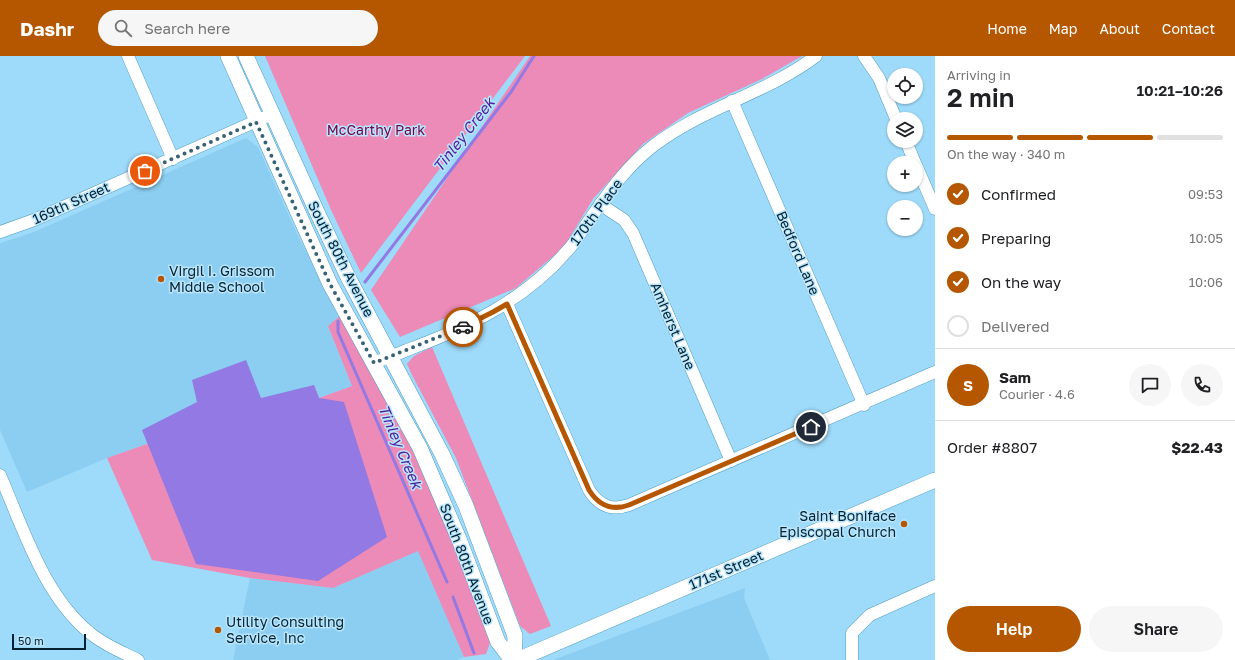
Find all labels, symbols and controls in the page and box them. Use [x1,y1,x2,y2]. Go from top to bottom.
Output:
search box [98,10,378,46]
text: Dashr [20,17,74,40]
icon: search [112,17,134,39]
text: Search here [144,19,230,37]
text: Home [987,20,1027,37]
text: Map [1049,20,1077,37]
text: About [1099,20,1140,37]
text: Contact [1162,20,1215,37]
text: Arriving in [947,67,1011,83]
map controls [887,68,923,236]
button: locate [887,68,923,104]
text: 10:21–10:26 [1137,81,1223,99]
text: 2 min [947,82,1015,113]
water label: Tinley Creek [429,92,500,176]
button: layers [887,112,923,148]
park label: McCarthy Park [327,121,425,138]
text: On the way · 340 m [947,146,1065,162]
pin [128,154,162,188]
button: + [887,156,923,192]
icon: bag [134,160,156,182]
street label: 170th Place [566,175,625,248]
street label: 169th Street [29,178,112,227]
icon: check [947,183,969,205]
text: Confirmed [981,185,1056,203]
text: 09:53 [1188,186,1223,202]
street label: South 80th Avenue [305,198,378,320]
button: − [887,200,923,236]
street label: Bedford Lane [773,208,824,297]
icon: check [947,227,969,249]
text: Preparing [981,229,1051,247]
text: 10:05 [1189,230,1223,246]
place label: Virgil I. Grissom Middle School [169,262,275,295]
icon: check [947,271,969,293]
text: On the way [981,273,1061,291]
marker: Virgil I. Grissom Middle School [156,274,166,284]
text: 10:06 [1189,274,1223,290]
street label: Amherst Lane [647,280,700,372]
courier [443,307,483,347]
icon: car [452,316,474,338]
text: Delivered [981,317,1049,335]
button: chat [1129,364,1171,406]
button: phone [1181,364,1223,406]
text: Sam [999,368,1031,386]
text: S [963,376,973,394]
text: Courier · 4.6 [999,386,1075,402]
water label: Tinley Creek [374,402,427,493]
pin [794,410,828,444]
icon: home [800,416,822,438]
text: Order #8807 [947,438,1037,456]
text: $22.43 [1171,438,1223,456]
street label: South 80th Avenue [437,501,498,627]
place label: Saint Boniface Episcopal Church [779,507,896,540]
marker: Saint Boniface Episcopal Church [899,519,909,529]
street label: 171st Street [686,546,765,593]
button: Help [947,606,1081,652]
button: Share [1089,606,1223,652]
place label: Utility Consulting Service, Inc [226,613,344,646]
marker: Utility Consulting Service, Inc [213,625,223,635]
scale bar [12,632,86,651]
text: 50 m [18,634,44,647]

